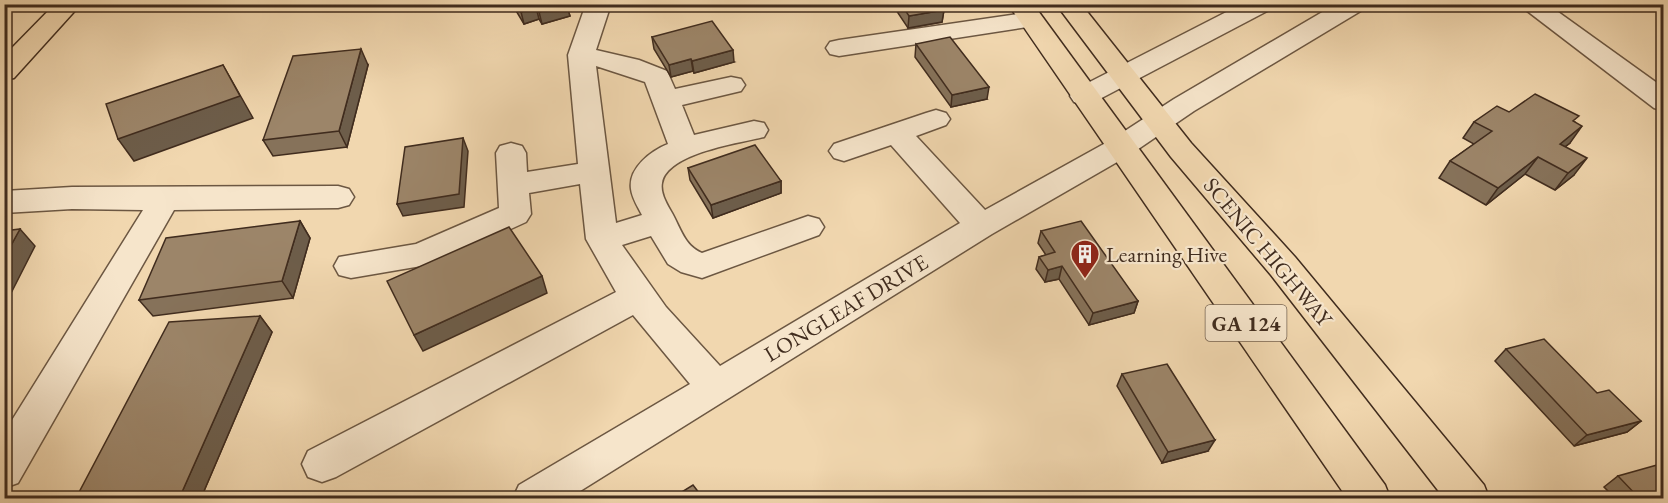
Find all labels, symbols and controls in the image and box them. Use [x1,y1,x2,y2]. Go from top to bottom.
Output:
street label: SCENIC HIGHWAY [1197,171,1340,334]
building icon: Learning Hive [1069,238,1101,280]
place label: Learning Hive [1106,240,1227,269]
street label: LONGLEAF DRIVE [759,248,933,368]
road number: GA 124 [1206,305,1286,341]

